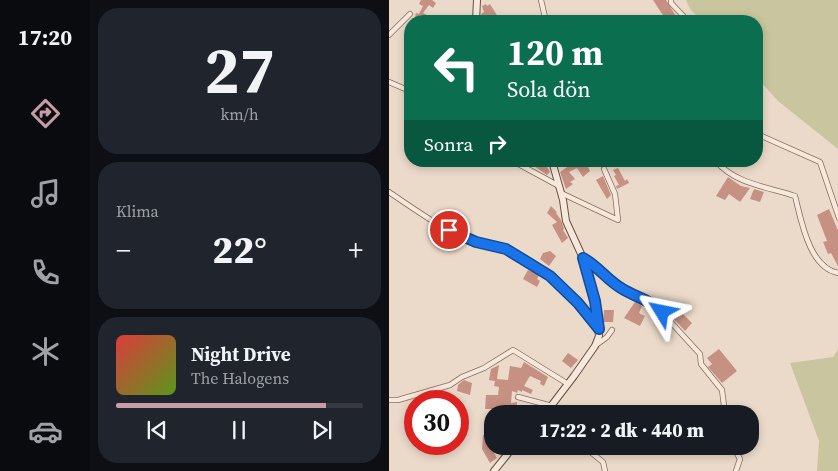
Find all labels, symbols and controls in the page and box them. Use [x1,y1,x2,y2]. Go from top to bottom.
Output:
text: 17:20 [18,22,72,52]
text: 27 [204,26,275,115]
text: 120 m [507,29,603,77]
icon: left [424,35,489,100]
text: Sola dön [507,74,591,104]
icon: directions [28,96,63,131]
text: km/h [220,103,259,125]
icon: right [483,130,511,158]
text: Sonra [424,131,473,157]
icon: music [28,176,63,211]
text: Klima [116,200,159,222]
pin [428,209,470,251]
icon: arrive [435,216,463,244]
text: 22° [212,224,267,276]
text: − [116,231,131,269]
text: + [348,231,363,269]
icon: phone [28,255,63,290]
position arrow [635,285,687,337]
icon: climate [28,334,63,369]
text: Night Drive [191,341,291,367]
text: The Halogens [191,367,289,389]
speed limit sign: 30 [404,390,469,455]
icon: car [28,414,63,449]
icon: previous [143,416,171,444]
icon: pause [225,416,253,444]
icon: next [308,416,336,444]
text: 17:22 · 2 dk · 440 m [539,417,704,443]

